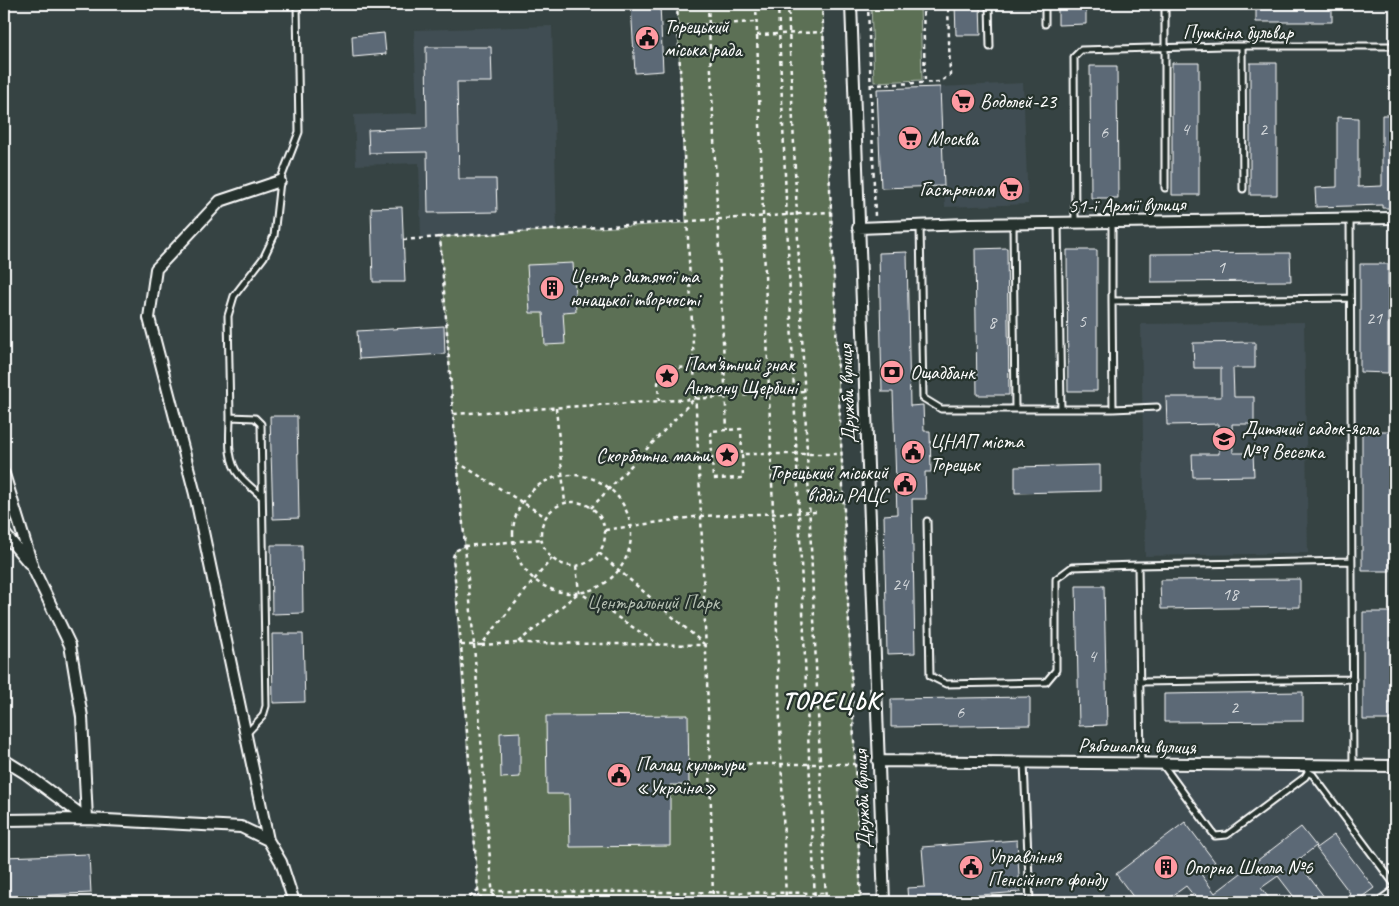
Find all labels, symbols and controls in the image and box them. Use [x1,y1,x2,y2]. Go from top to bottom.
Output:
place label: Торецький міська рада [664,14,743,62]
street label: Пушкіна бульвар [1183,20,1295,45]
public building icon: Торецький міська рада [634,25,660,51]
supermarket icon: Водолей-23 [950,88,976,114]
place label: Водолей-23 [980,89,1058,114]
house number: 4 [1181,118,1191,140]
house number: 2 [1259,118,1269,140]
house number: 6 [1100,121,1109,143]
supermarket icon: Москва [897,125,923,151]
place label: Москва [928,126,980,151]
supermarket icon: Гастроном [998,176,1024,202]
place label: Гастроном [920,177,995,202]
street label: 51-ї Армії вулиця [1068,191,1188,219]
house number: 1 [1217,256,1226,278]
place label: Центр дитячої та юнацької творчості [570,264,702,312]
building icon: Центр дитячої та юнацької творчості [539,275,565,301]
house number: 21 [1366,307,1383,329]
house number: 5 [1078,310,1087,332]
house number: 8 [988,311,998,333]
street label: Дружби вулиця [833,343,861,444]
place label: Пам'ятний знак Антону Щербині [684,352,800,400]
bank icon: Ощадбанк [879,359,905,385]
place label: Ощадбанк [910,360,976,385]
place icon: Пам'ятний знак Антону Щербині [654,363,680,389]
place label: Дитячий садок-ясла №9 Веселка [1242,416,1381,464]
school or university icon: Дитячий садок-ясла №9 Веселка [1211,426,1237,452]
place label: ЦНАП міста Торецьк [930,429,1025,477]
public building icon: ЦНАП міста Торецьк [900,439,926,465]
place icon: Скорботна мати [714,442,740,468]
place label: Скорботна мати [596,443,711,468]
place label: Торецький міський відділ РАЦС [769,460,890,508]
public building icon: Торецький міський відділ РАЦС [892,471,918,497]
house number: 24 [892,573,910,595]
house number: 18 [1222,583,1240,605]
park label: Центральний Парк [587,590,721,615]
house number: 4 [1088,645,1098,667]
district label: ТОРЕЦЬК [782,685,884,717]
house number: 2 [1230,696,1240,718]
house number: 6 [956,701,965,723]
street label: Рябошапки вулиця [1078,732,1197,760]
street label: Дружби вулиця [848,748,876,849]
place label: Палац культури «Україна» [636,752,746,800]
public building icon: Палац культури «Україна» [606,762,632,788]
place label: Управління Пенсійного фонду [988,844,1109,892]
public building icon: Управління Пенсійного фонду [958,854,984,880]
building icon: Опорна Школа №6 [1153,854,1179,880]
place label: Опорна Школа №6 [1184,855,1314,880]

